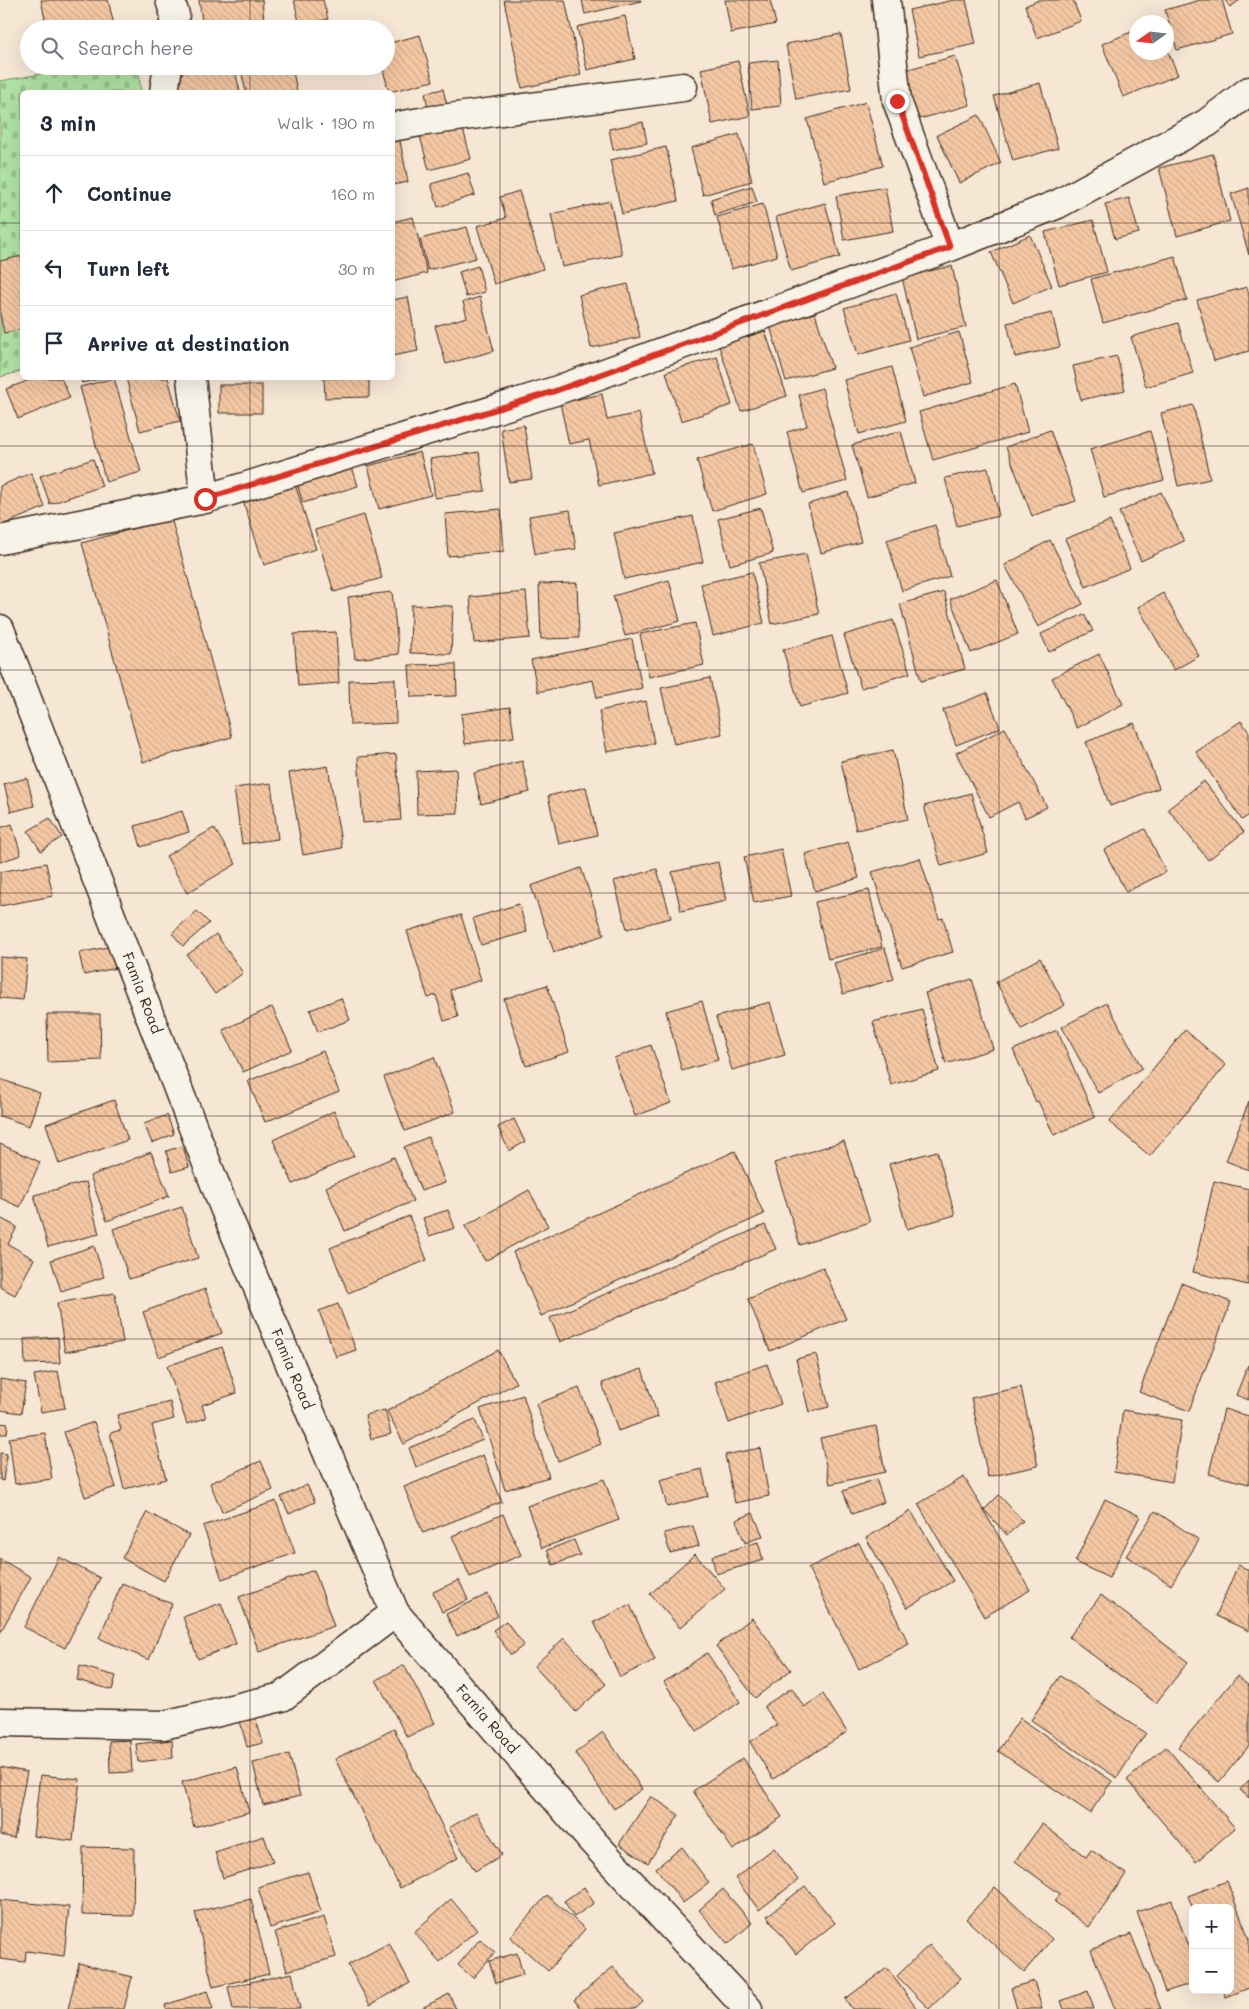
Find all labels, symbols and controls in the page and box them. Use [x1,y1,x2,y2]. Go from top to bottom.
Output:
north arrow [1129,15,1174,60]
search box [20,20,395,75]
icon: search [38,34,66,62]
text: Search here [78,35,194,60]
route end [886,90,909,113]
text: 3 min [40,109,96,136]
text: Walk · 190 m [277,112,375,133]
icon: ahead [40,179,68,207]
text: Continue [87,181,172,206]
text: 160 m [330,183,375,204]
icon: left [40,254,68,282]
text: Turn left [87,256,170,281]
text: 30 m [338,258,375,279]
icon: arrive [40,329,68,357]
text: Arrive at destination [87,331,290,356]
route start [194,488,217,511]
street label: Famia Road [118,949,168,1036]
street label: Famia Road [267,1325,319,1412]
street label: Famia Road [452,1679,523,1757]
map controls [1189,1904,1234,1994]
button: + [1189,1904,1234,1949]
button: − [1189,1949,1234,1994]

